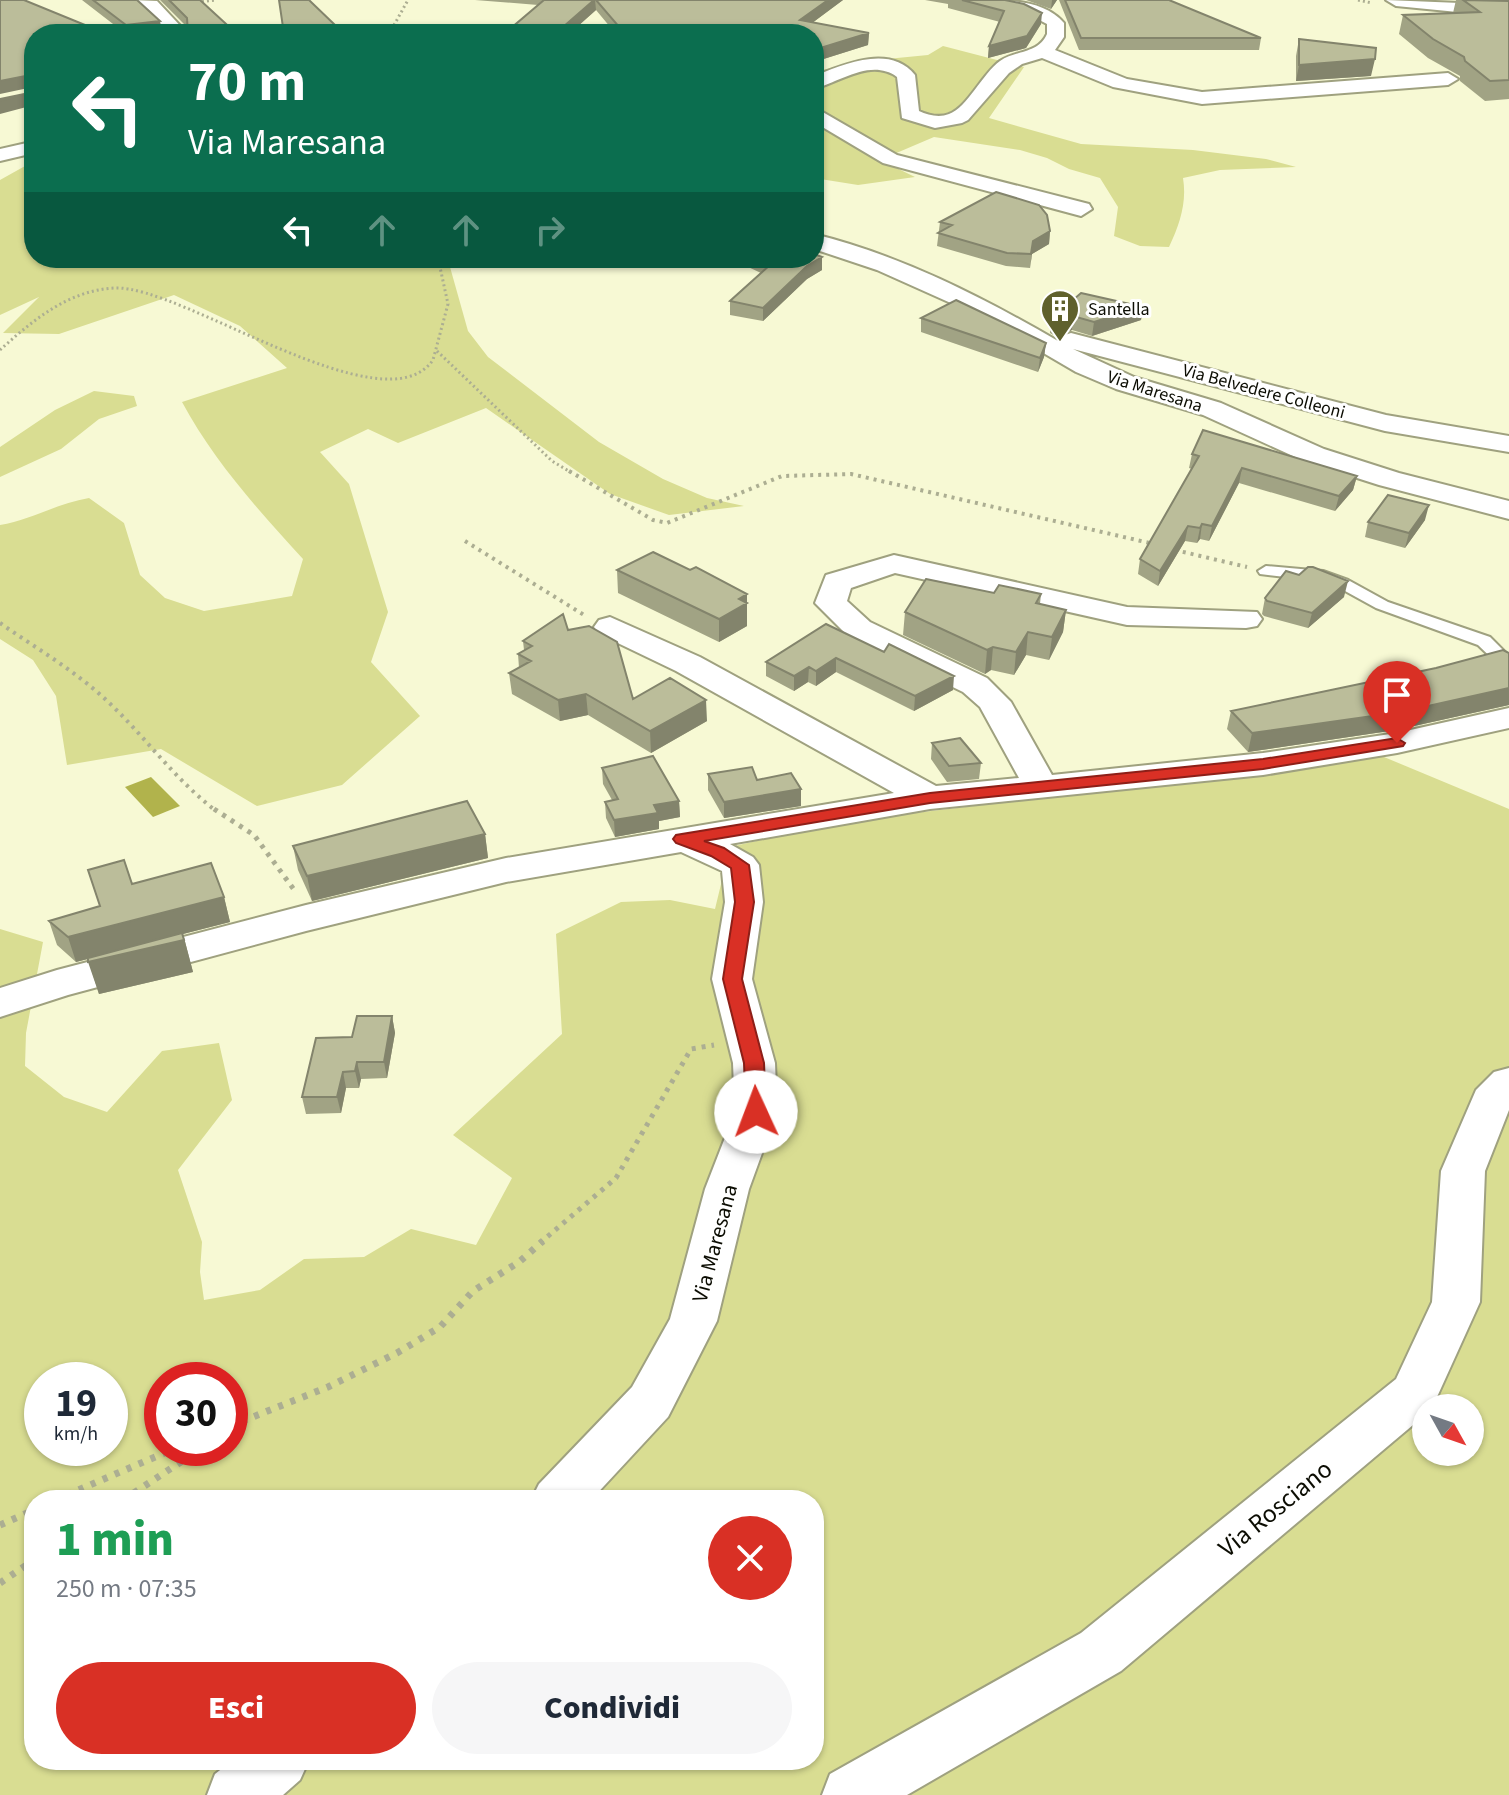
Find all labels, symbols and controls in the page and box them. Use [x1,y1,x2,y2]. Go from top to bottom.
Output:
text: 70 m [188,43,306,122]
icon: left [56,56,160,160]
text: Via Maresana [188,117,386,168]
icon: left [276,208,320,252]
icon: ahead [360,208,404,252]
icon: ahead [444,208,488,252]
icon: right [528,208,572,252]
building icon: Santella [1039,288,1081,343]
place label: Santella [1088,297,1150,322]
street label: Via Belvedere Colleoni [1180,358,1348,425]
street label: Via Maresana [1104,364,1206,419]
pin [1363,661,1431,743]
icon: arrive [1375,673,1419,717]
position arrow [714,1070,798,1154]
street label: Via Maresana [684,1181,746,1306]
speed limit sign: 30 [144,1362,248,1466]
text: 19 [55,1375,97,1432]
north arrow [1412,1394,1484,1466]
map controls [1412,1394,1484,1466]
text: km/h [54,1420,98,1448]
street label: Via Rosciano [1210,1451,1340,1566]
text: 1 min [56,1506,174,1574]
button: close [708,1516,792,1600]
text: 250 m · 07:35 [56,1570,197,1607]
button: Esci [56,1662,416,1754]
button: Condividi [432,1662,792,1754]

